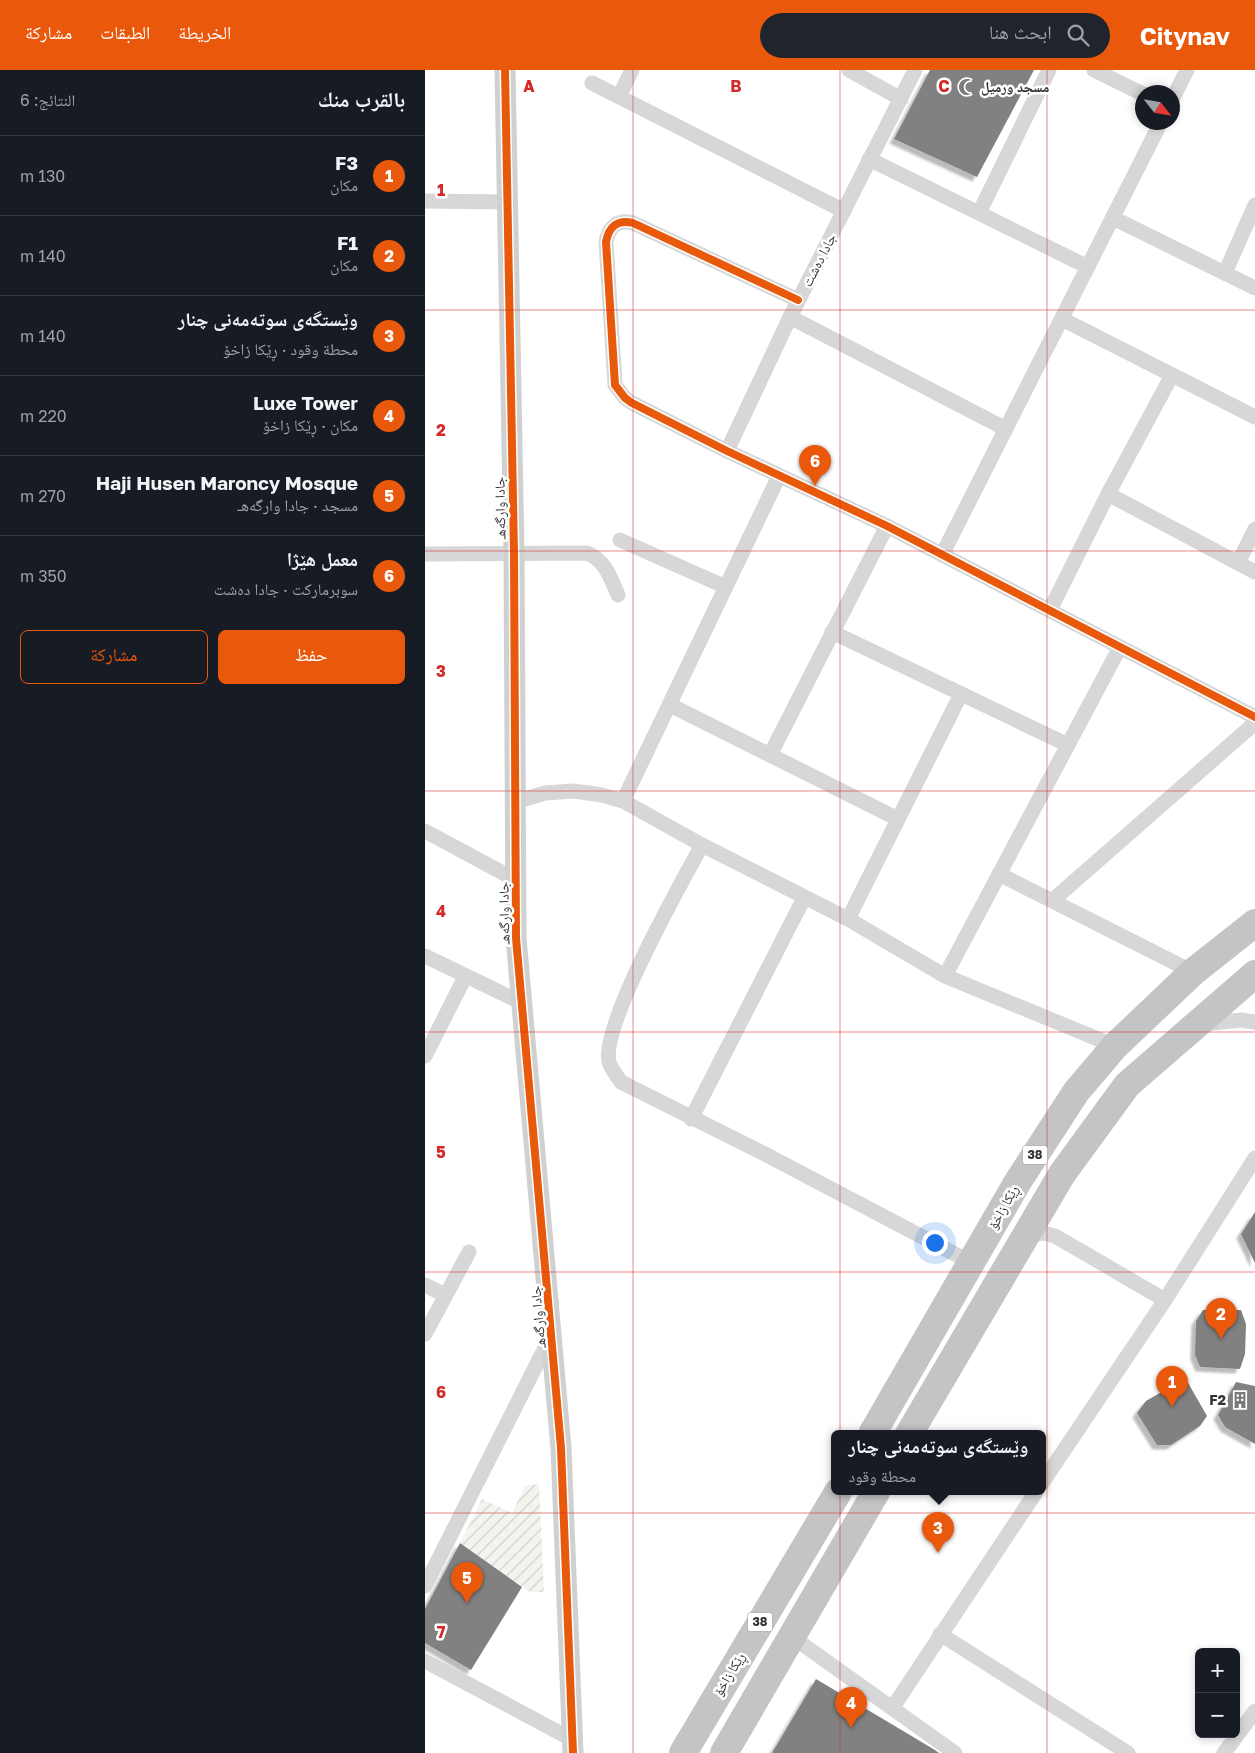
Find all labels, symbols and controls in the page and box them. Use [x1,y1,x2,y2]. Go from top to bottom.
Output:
search box [760,13,1110,58]
text: ابحث هنا [989,20,1052,43]
text: مشاركة [25,21,72,43]
text: الطبقات [100,21,150,43]
text: الخريطة [178,21,231,43]
icon: search [1064,21,1092,49]
text: Citynav [1140,21,1230,50]
text: A [523,76,535,96]
text: B [730,76,742,96]
text: C [938,76,950,96]
mosque icon: مسجد ورميل [957,77,977,97]
place label: مسجد ورميل [981,78,1049,96]
north arrow [1135,85,1180,130]
text: بالقرب منك [318,86,405,112]
text: النتائج: 6 [20,90,75,110]
text: F3 [335,151,358,174]
text: 130 m [20,166,65,186]
text: 1 [385,166,393,186]
text: مكان [330,175,358,195]
text: 1 [437,180,445,200]
street label: جادا دەشت [798,230,839,289]
text: F1 [337,231,358,254]
text: 140 m [20,246,66,266]
text: 2 [384,246,394,266]
text: مكان [330,255,358,275]
text: وێستگەی سوتەمەنی چنار [178,307,358,330]
text: 140 m [20,326,66,346]
text: 3 [384,326,394,346]
text: محطة وقود · ڕێکا زاخۆ [223,339,358,359]
text: Luxe Tower [253,391,358,414]
text: 220 m [20,406,67,426]
text: 4 [384,406,394,426]
text: مكان · ڕێکا زاخۆ [262,415,358,435]
text: 2 [436,420,446,440]
pin: 6 [799,445,831,486]
text: Haji Husen Maroncy Mosque [96,471,358,494]
street label: جادا وارگه‌هـ [490,476,510,540]
text: 270 m [20,486,66,506]
text: 5 [384,486,394,506]
text: مسجد · جادا وارگه‌هـ [238,495,358,515]
text: معمل ھێژا [287,547,358,570]
text: 350 m [20,566,67,586]
text: 6 [384,566,394,586]
text: سوبرماركت · جادا دەشت [214,579,358,599]
button: مشاركة [20,630,208,684]
button: حفظ [218,630,405,684]
text: 3 [436,661,446,681]
street label: جادا وارگه‌هـ [494,881,514,945]
text: 4 [436,901,446,921]
text: 5 [436,1142,446,1162]
road number: 38 [1023,1146,1047,1164]
street label: ڕێکا زاخۆ [984,1182,1025,1234]
your location [922,1230,948,1256]
street label: جادا وارگه‌هـ [526,1285,550,1350]
pin: 2 [1205,1298,1237,1339]
pin: 1 [1156,1366,1188,1407]
text: 6 [436,1382,446,1402]
building icon: F2 [1230,1390,1250,1410]
place label: F2 [1209,1391,1226,1408]
popup [831,1430,1046,1495]
text: وێستگەی سوتەمەنی چنار [849,1434,1029,1457]
text: محطة وقود [849,1466,916,1486]
pin: 3 [922,1512,954,1553]
pin: 5 [451,1562,483,1603]
road number: 38 [747,1612,773,1631]
text: 7 [437,1622,446,1642]
map controls [1195,1648,1240,1738]
button: + [1195,1648,1240,1693]
street label: ڕێکا زاخۆ [709,1649,752,1701]
pin: 4 [835,1687,867,1728]
button: − [1195,1693,1240,1738]

